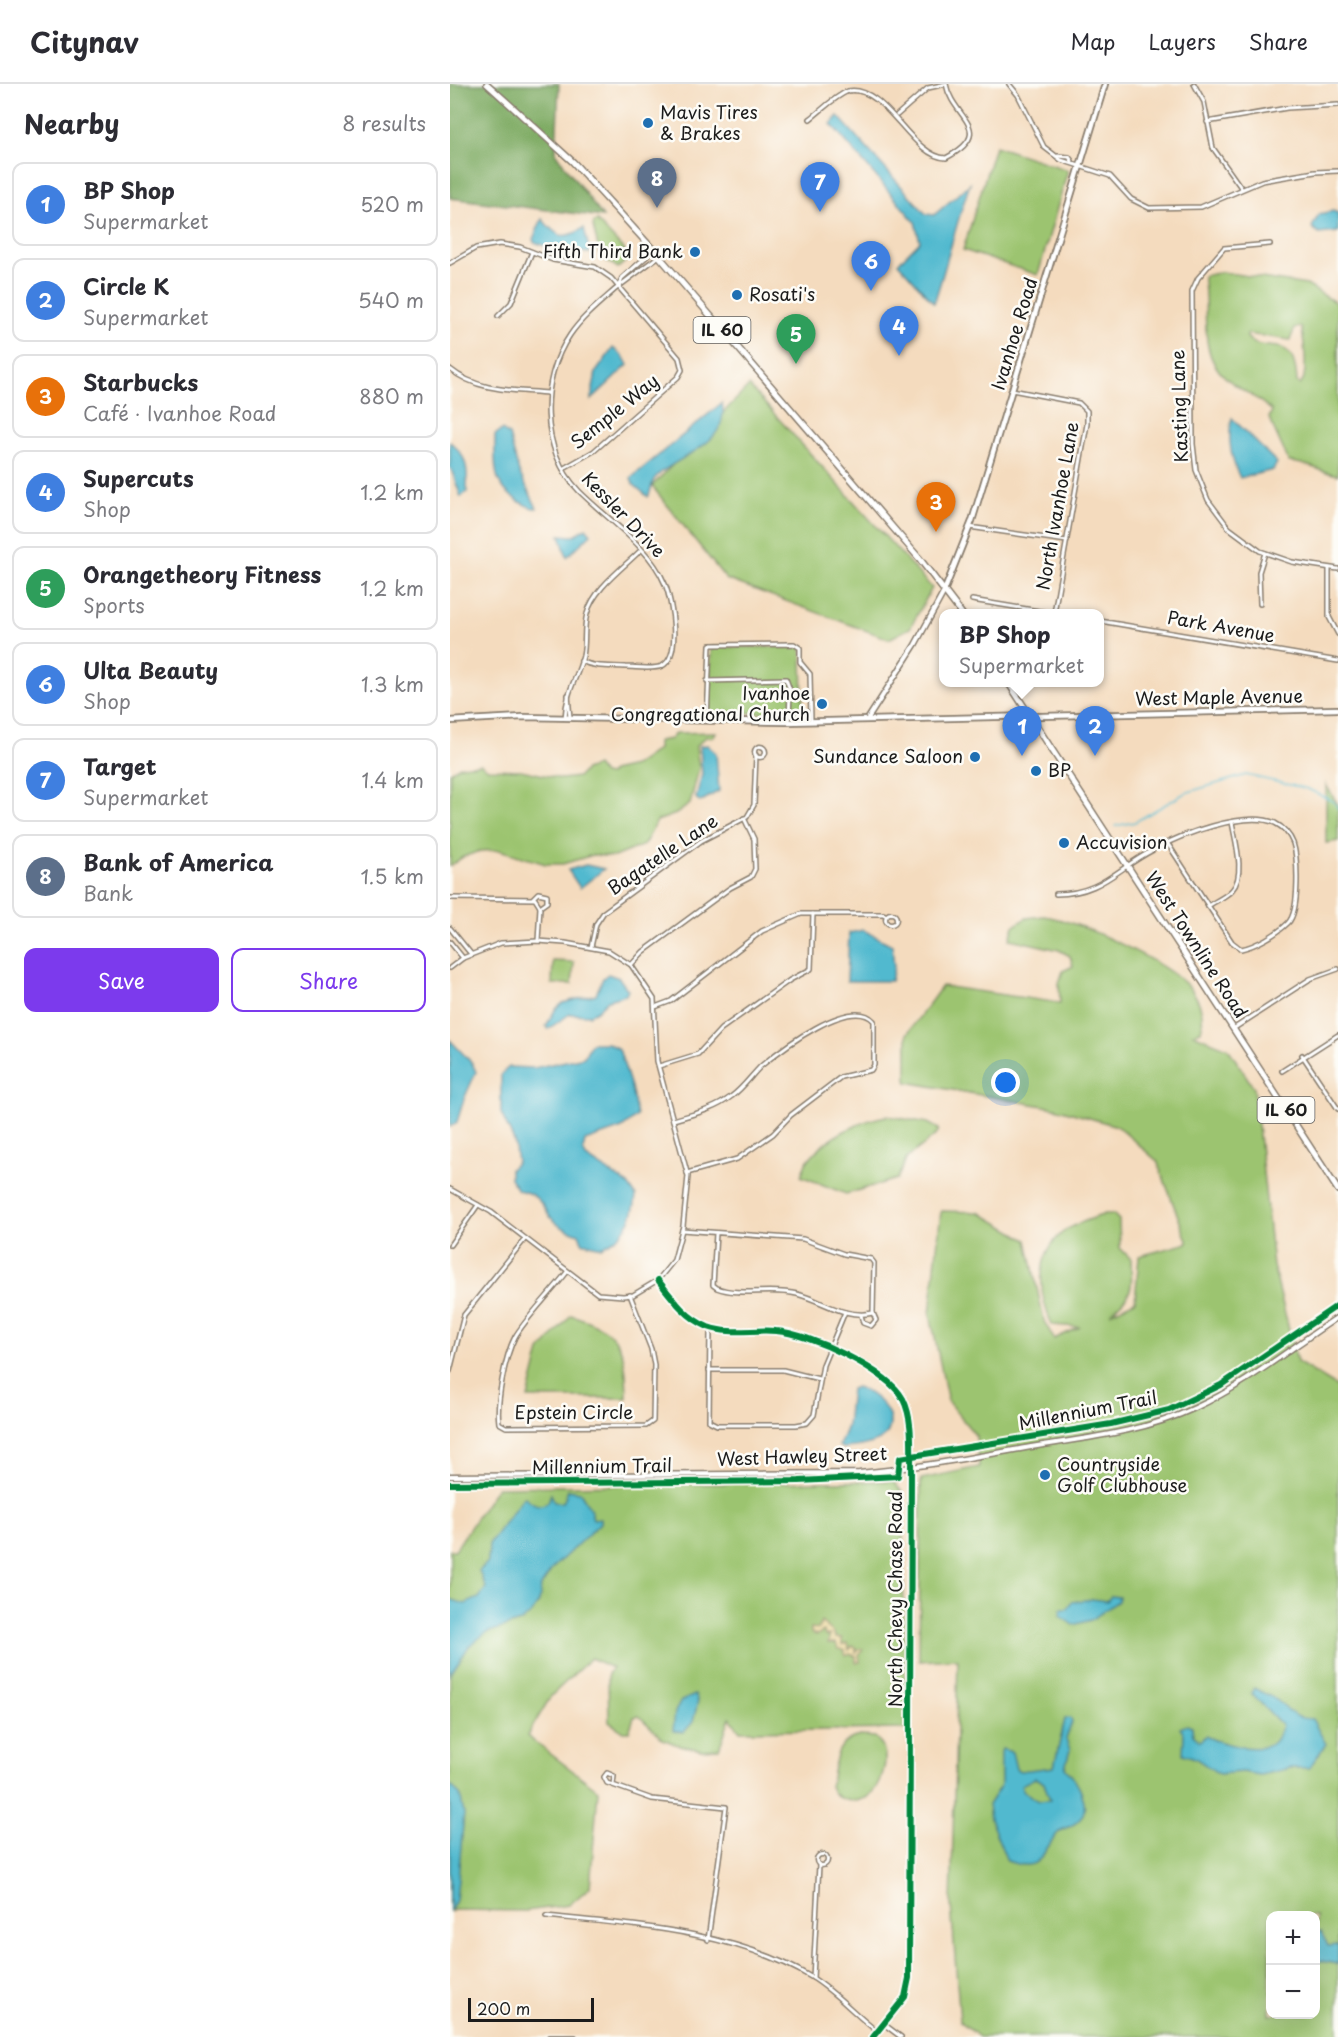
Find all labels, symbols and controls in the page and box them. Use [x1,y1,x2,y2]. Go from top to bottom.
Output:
text: Citynav [30,20,139,63]
text: Map [1071,25,1115,57]
text: Layers [1148,25,1216,57]
text: Share [1249,25,1308,57]
place label: Mavis Tires & Brakes [660,98,758,146]
text: Nearby [24,104,119,143]
text: 8 results [342,108,426,138]
marker: Mavis Tires & Brakes [641,116,655,130]
pin: 8 [638,158,676,208]
pin: 7 [800,162,839,212]
text: BP Shop [83,173,175,206]
text: 1 [41,189,50,219]
text: 520 m [360,189,424,219]
text: Supermarket [83,206,209,236]
place label: Fifth Third Bank [543,237,683,264]
pin: 6 [852,242,890,291]
marker: Fifth Third Bank [688,245,702,259]
text: Circle K [83,269,169,302]
street label: Ivanhoe Road [984,274,1044,393]
place label: Rosati's [749,280,815,307]
text: 2 [38,285,53,315]
text: 540 m [358,285,424,315]
marker: Rosati's [730,288,744,302]
text: Supermarket [83,302,209,332]
pin: 4 [880,306,918,356]
pin: 5 [776,314,816,364]
road number: IL 60 [694,317,750,343]
street label: Kasting Lane [1163,349,1194,463]
text: Starbucks [83,365,198,398]
street label: Semple Way [564,367,664,455]
text: 3 [39,381,52,411]
text: 880 m [359,381,424,411]
text: Café · Ivanhoe Road [83,398,276,428]
street label: North Ivanhoe Lane [1028,419,1085,592]
text: Supercuts [83,461,194,494]
street label: Kessler Drive [576,465,672,563]
text: 4 [39,477,52,507]
text: 1.2 km [360,477,424,507]
pin: 3 [916,482,956,532]
text: Shop [83,494,131,524]
text: Orangetheory Fitness [83,557,321,590]
text: 5 [39,573,52,603]
text: 1.2 km [360,573,424,603]
text: Sports [83,590,145,620]
street label: Park Avenue [1165,603,1277,648]
popup [939,609,1104,687]
text: BP Shop [959,617,1051,650]
text: Supermarket [959,650,1084,680]
text: Ulta Beauty [83,653,218,686]
text: 6 [38,669,53,699]
text: 1.3 km [361,669,424,699]
place label: Ivanhoe Congregational Church [611,679,810,727]
street label: West Maple Avenue [1135,682,1303,711]
text: Shop [83,686,131,716]
marker: Ivanhoe Congregational Church [815,697,829,711]
pin: 1 [1002,706,1042,756]
pin: 2 [1076,706,1114,756]
place label: Sundance Saloon [813,742,963,769]
text: Target [83,749,156,782]
marker: Sundance Saloon [968,750,982,764]
place label: BP [1048,756,1071,783]
marker: BP [1029,764,1043,778]
text: 7 [40,765,51,795]
text: 1.4 km [362,765,424,795]
text: Supermarket [83,782,209,812]
street label: Bagatelle Lane [602,807,723,901]
place label: Accuvision [1076,828,1168,855]
marker: Accuvision [1057,836,1071,850]
text: Bank of America [83,845,274,878]
text: 8 [39,861,52,891]
text: 1.5 km [361,861,424,891]
street label: West Townline Road [1139,865,1255,1023]
text: Bank [83,878,133,908]
button: Save [24,948,219,1012]
button: Share [231,948,426,1012]
your location [991,1068,1020,1097]
road number: IL 60 [1258,1097,1314,1123]
street label: Millennium Trail [1016,1383,1159,1436]
street label: Epstein Circle [515,1398,633,1425]
street label: West Hawley Street [716,1439,887,1472]
place label: Countryside Golf Clubhouse [1057,1450,1188,1498]
street label: Millennium Trail [532,1451,672,1480]
marker: Countryside Golf Clubhouse [1038,1468,1052,1482]
street label: North Chevy Chase Road [881,1491,908,1707]
map controls [1266,1911,1320,2019]
button: + [1266,1911,1320,1965]
button: − [1266,1965,1320,2019]
scale bar [468,1995,594,2022]
text: 200 m [477,1996,530,2020]

